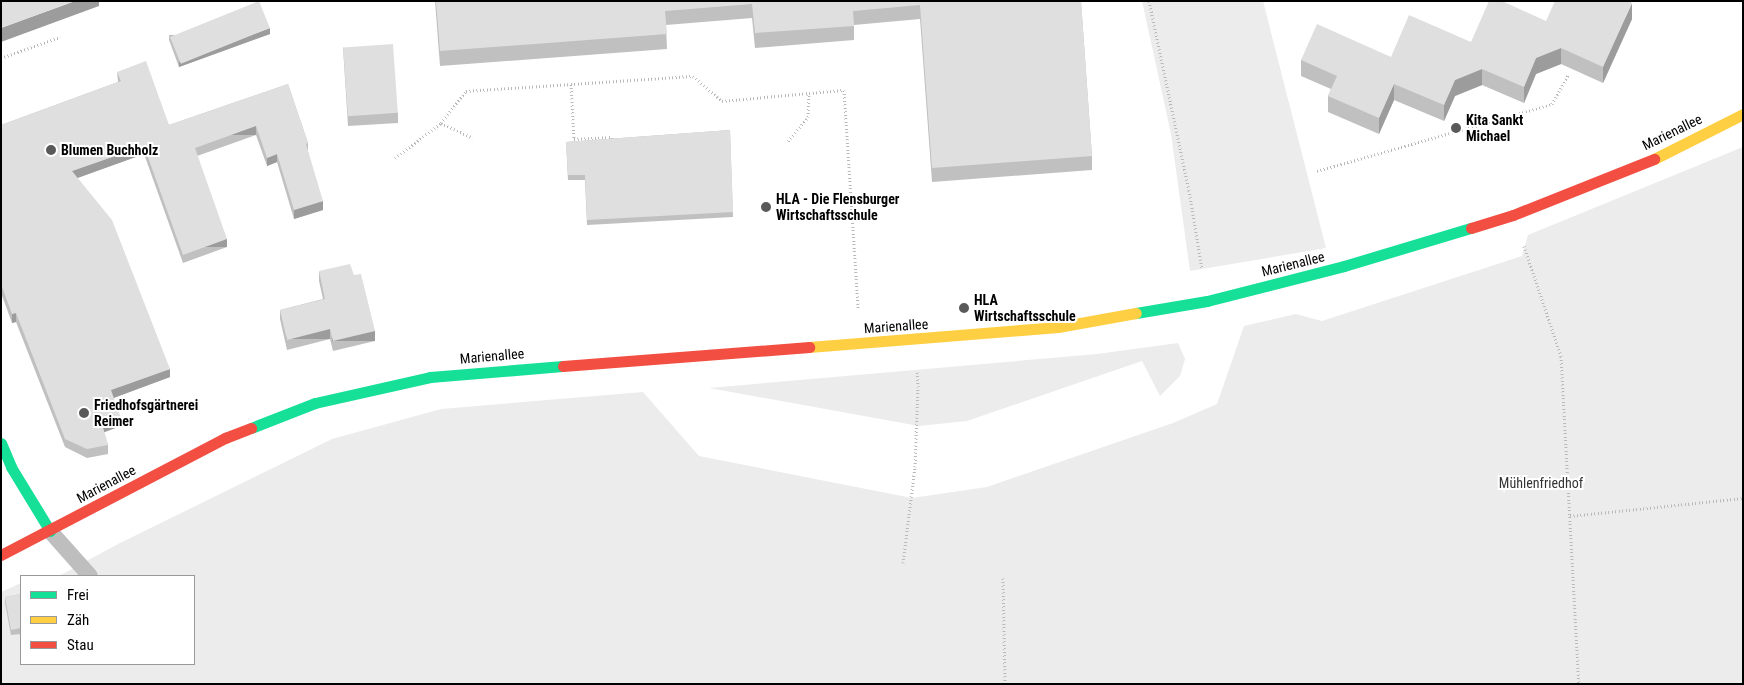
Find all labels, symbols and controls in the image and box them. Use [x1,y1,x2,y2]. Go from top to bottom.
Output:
street label: Marienallee [1639,110,1705,154]
place label: Kita Sankt Michael [1466,112,1523,144]
marker: Kita Sankt Michael [1450,122,1462,134]
place label: Blumen Buchholz [61,142,158,158]
marker: Blumen Buchholz [45,144,57,156]
place label: HLA - Die Flensburger Wirtschaftsschule [776,191,899,223]
marker: HLA - Die Flensburger Wirtschaftsschule [760,201,772,213]
street label: Marienallee [1260,248,1326,280]
place label: HLA Wirtschaftsschule [974,292,1076,324]
marker: HLA Wirtschaftsschule [958,302,970,314]
street label: Marienallee [863,315,929,337]
street label: Marienallee [459,345,525,367]
place label: Friedhofsgärtnerei Reimer [94,397,198,430]
marker: Friedhofsgärtnerei Reimer [78,407,90,419]
street label: Marienallee [74,461,138,507]
park label: Mühlenfriedhof [1499,475,1583,491]
legend [20,575,195,665]
text: Frei [67,586,89,604]
text: Zäh [67,611,89,629]
text: Stau [67,636,94,654]

